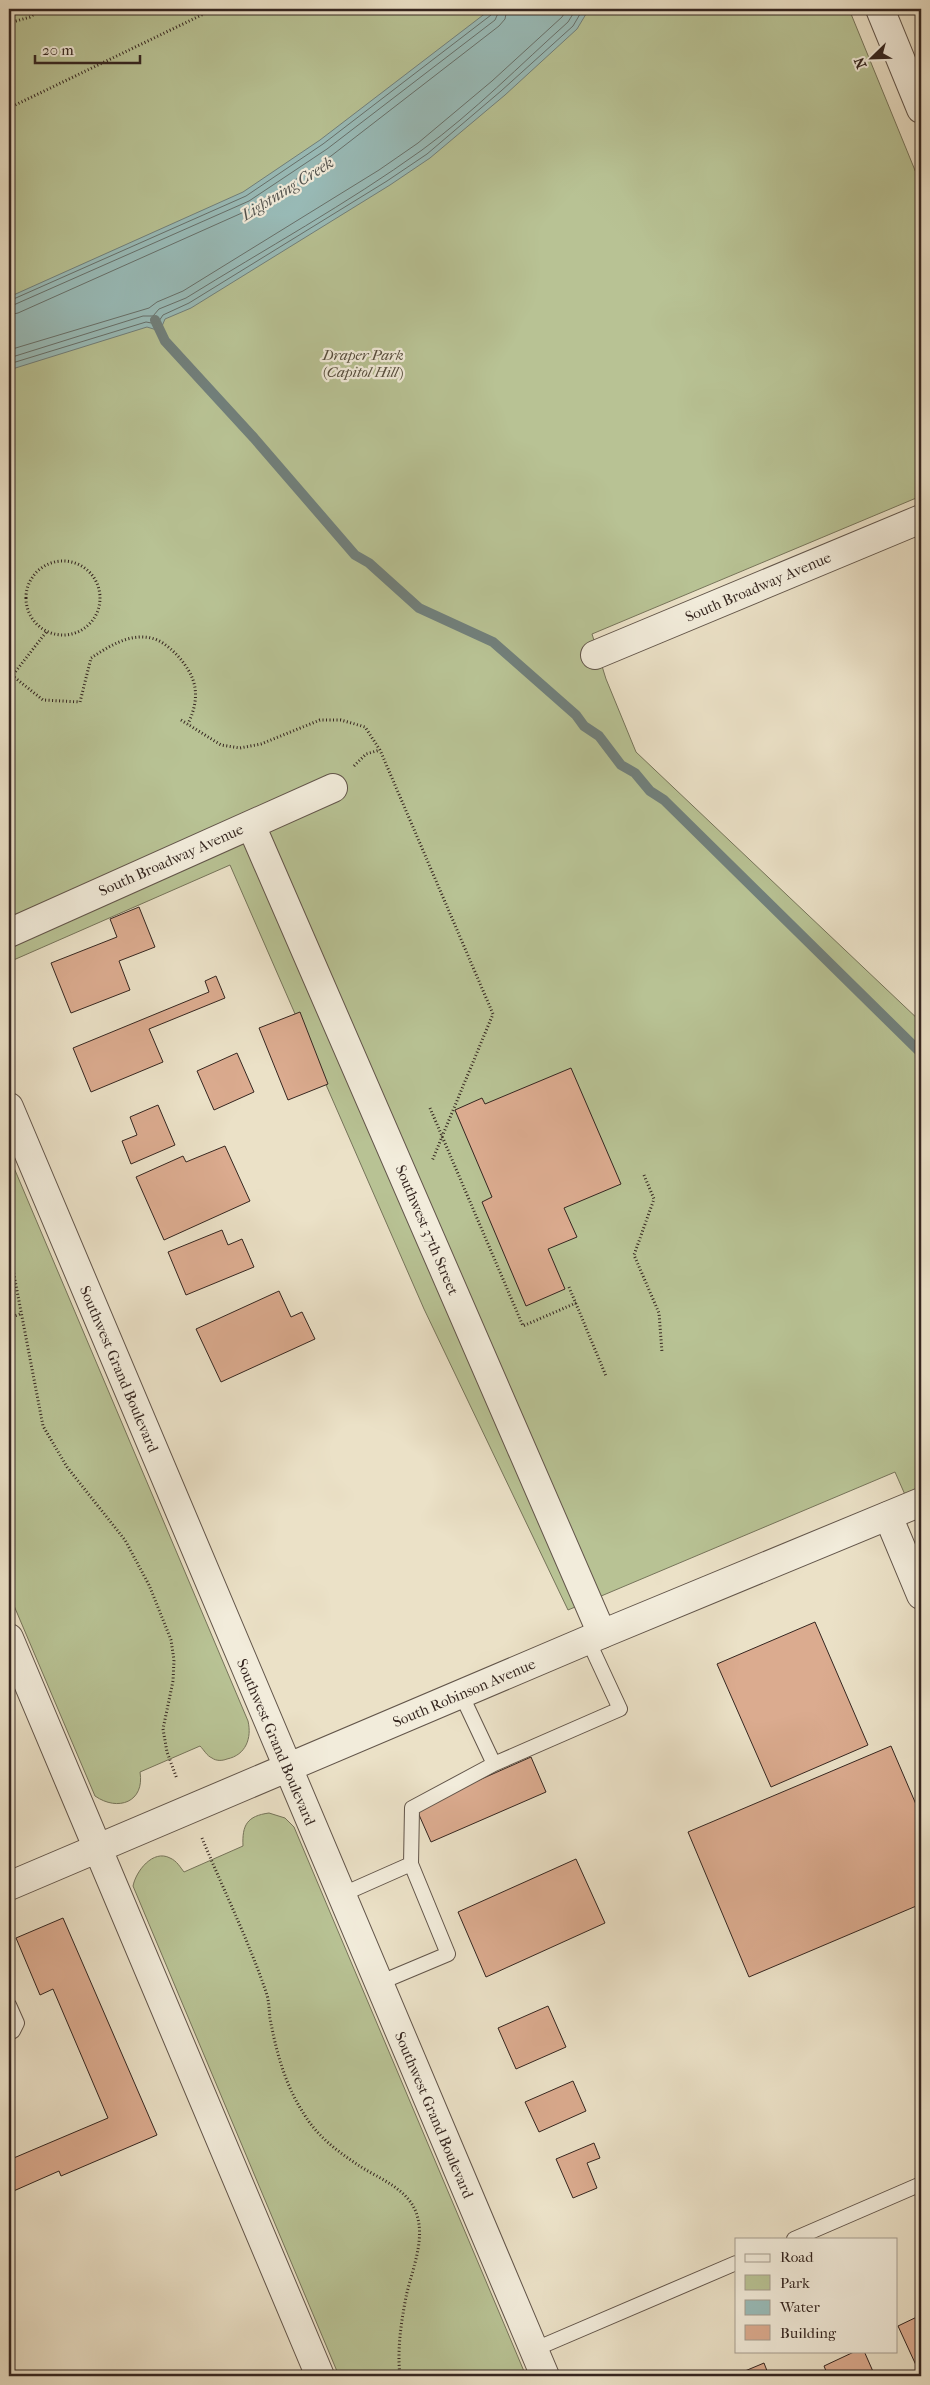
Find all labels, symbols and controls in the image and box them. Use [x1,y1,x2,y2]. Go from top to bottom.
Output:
scale bar [35,32,140,64]
north arrow [848,32,898,82]
text: 20 m [42,41,74,59]
text: N [850,54,870,71]
water label: Lightning Creek [237,153,337,225]
park label: Draper Park (Capitol Hill) [321,346,404,381]
street label: South Broadway Avenue [682,548,834,626]
street label: South Broadway Avenue [96,820,247,900]
street label: Southwest 37th Street [391,1162,463,1298]
street label: Southwest Grand Boulevard [76,1283,163,1456]
street label: South Robinson Avenue [390,1655,539,1731]
street label: Southwest Grand Boulevard [233,1656,320,1829]
street label: Southwest Grand Boulevard [391,2029,478,2202]
legend [735,2238,898,2352]
text: Road [780,2248,814,2266]
text: Park [780,2274,810,2292]
text: Water [779,2298,820,2316]
text: Building [780,2324,837,2342]

